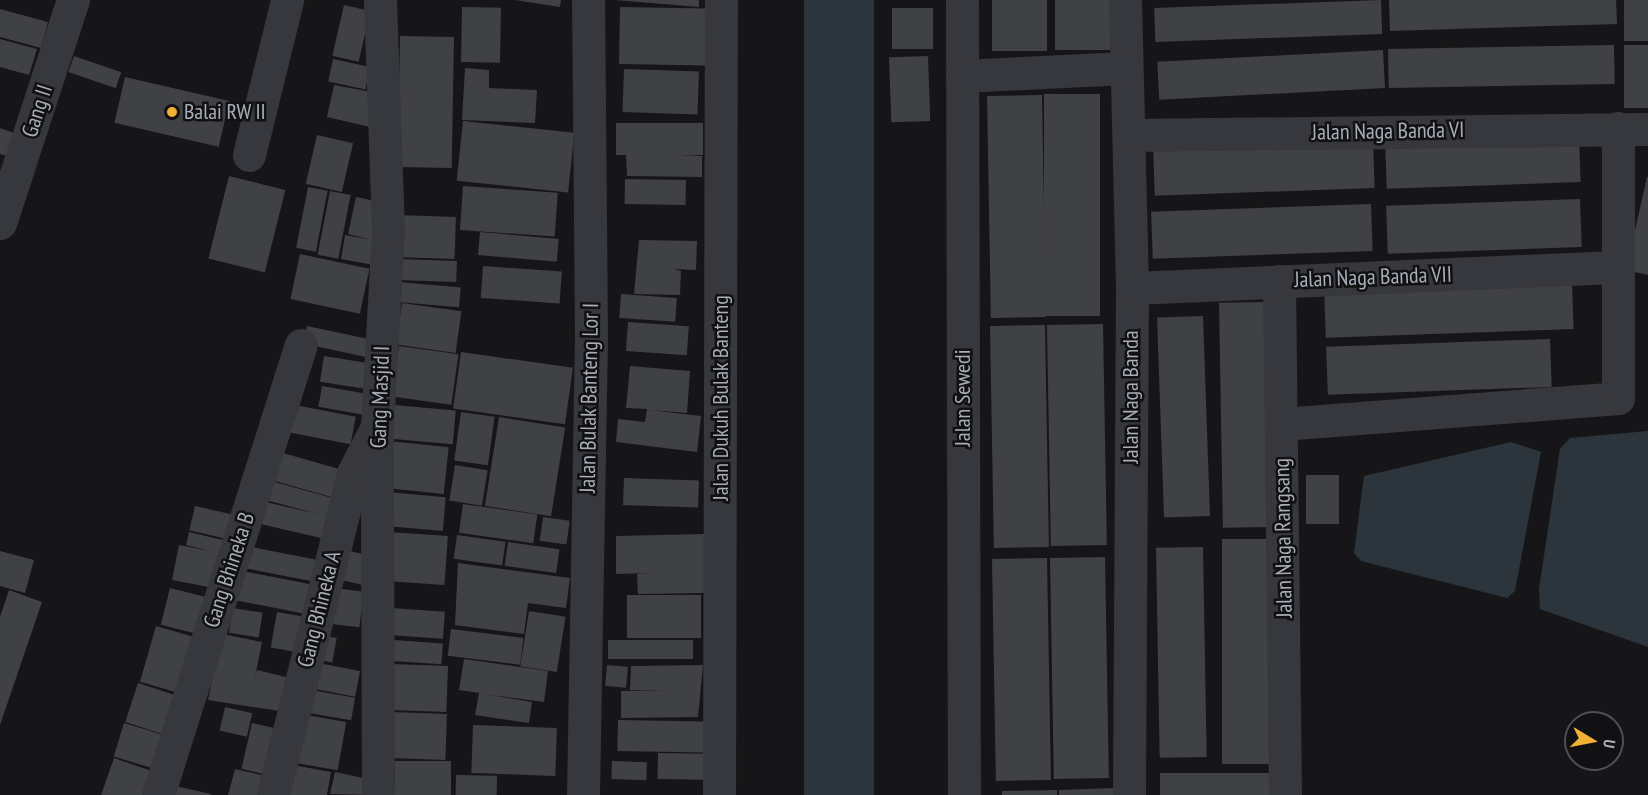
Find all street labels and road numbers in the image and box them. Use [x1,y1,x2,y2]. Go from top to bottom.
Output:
street label: Gang II [16,81,58,141]
street label: Jalan Naga Banda VI [1311,116,1465,146]
street label: Jalan Naga Banda VII [1293,261,1453,293]
street label: Jalan Dukuh Bulak Banteng [708,295,734,501]
street label: Jalan Bulak Banteng Lor I [574,303,604,493]
street label: Jalan Naga Banda [1118,330,1144,464]
street label: Gang Masjid I [365,345,395,449]
street label: Jalan Sewedi [950,350,976,446]
street label: Jalan Naga Rangsang [1268,458,1298,618]
street label: Gang Bhineka B [198,509,260,631]
street label: Gang Bhineka A [292,548,346,670]

